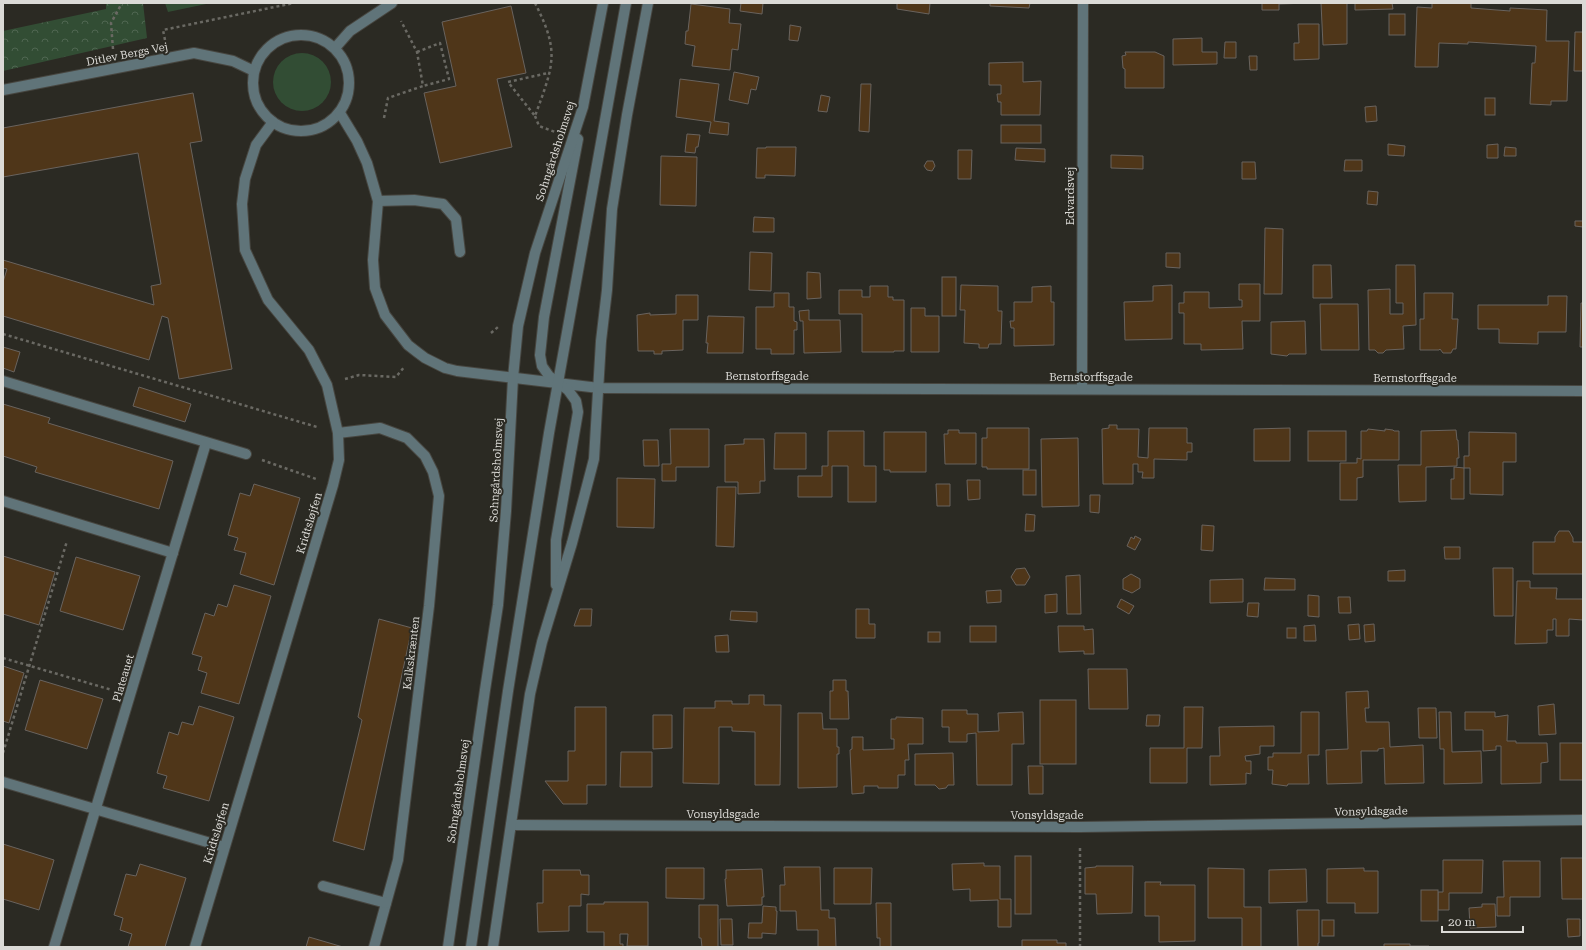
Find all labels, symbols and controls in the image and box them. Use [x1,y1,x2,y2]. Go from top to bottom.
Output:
street label: Ditlev Bergs Vej [85,40,169,69]
street label: Sohngårdsholmsvej [533,99,578,203]
street label: Edvardsvej [1064,167,1077,225]
street label: Bernstorffsgade [725,370,809,383]
street label: Bernstorffsgade [1049,371,1133,384]
street label: Bernstorffsgade [1373,372,1457,385]
street label: Sohngårdsholmsvej [487,417,506,523]
street label: Kridtsløjfen [294,491,325,555]
street label: Kalkskrænten [401,615,422,691]
street label: Plateauet [110,653,137,704]
street label: Sohngårdsholmsvej [445,738,472,844]
street label: Kridtsløjfen [201,801,232,865]
street label: Vonsyldsgade [1334,804,1408,819]
street label: Vonsyldsgade [686,808,760,821]
street label: Vonsyldsgade [1010,809,1084,822]
scale bar [1442,908,1523,934]
text: 20 m [1448,915,1475,929]

